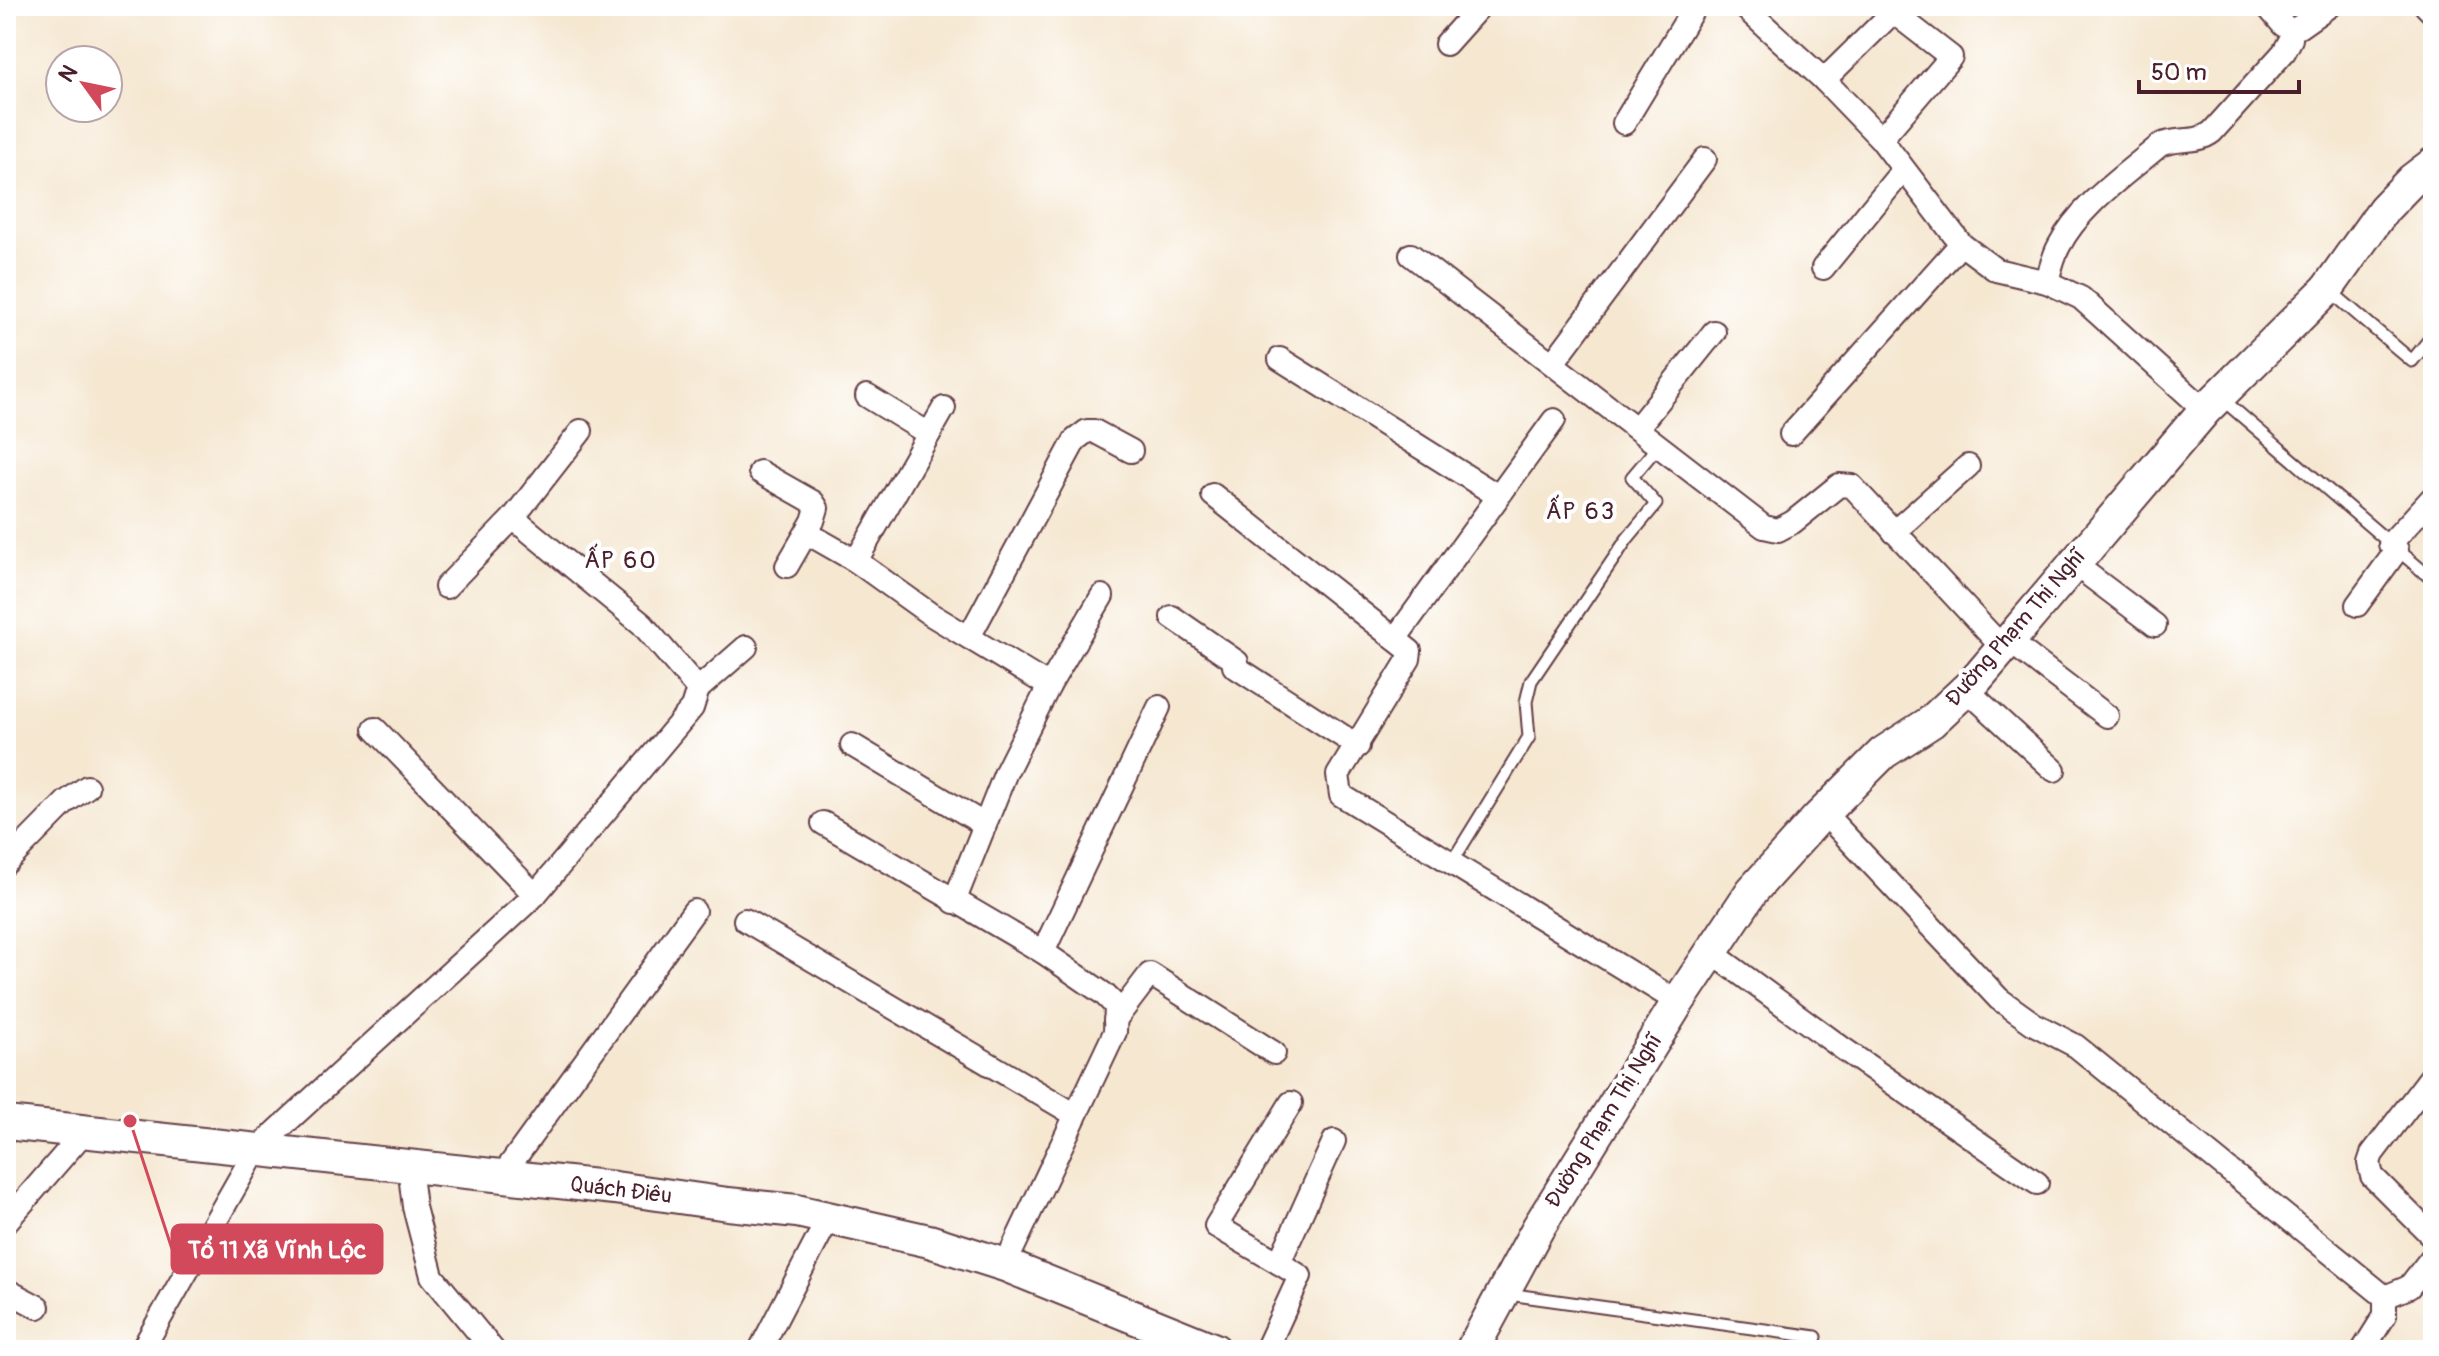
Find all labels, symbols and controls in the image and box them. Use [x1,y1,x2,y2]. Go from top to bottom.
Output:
north arrow [44,44,124,124]
scale bar [2139,44,2299,94]
text: 50 m [2151,58,2207,87]
text: N [52,60,84,88]
district label: ẤP 63 [1546,494,1616,526]
street label: Đường Phạm Thị Nghĩ [1939,542,2093,712]
district label: ẤP 60 [584,543,658,575]
street label: Đường Phạm Thị Nghĩ [1539,1027,1669,1213]
street label: Quách Điêu [568,1170,674,1210]
callout: Tổ 11 Xã Vĩnh Lộc [172,1225,382,1273]
text: Tổ 11 Xã Vĩnh Lộc [187,1235,366,1265]

